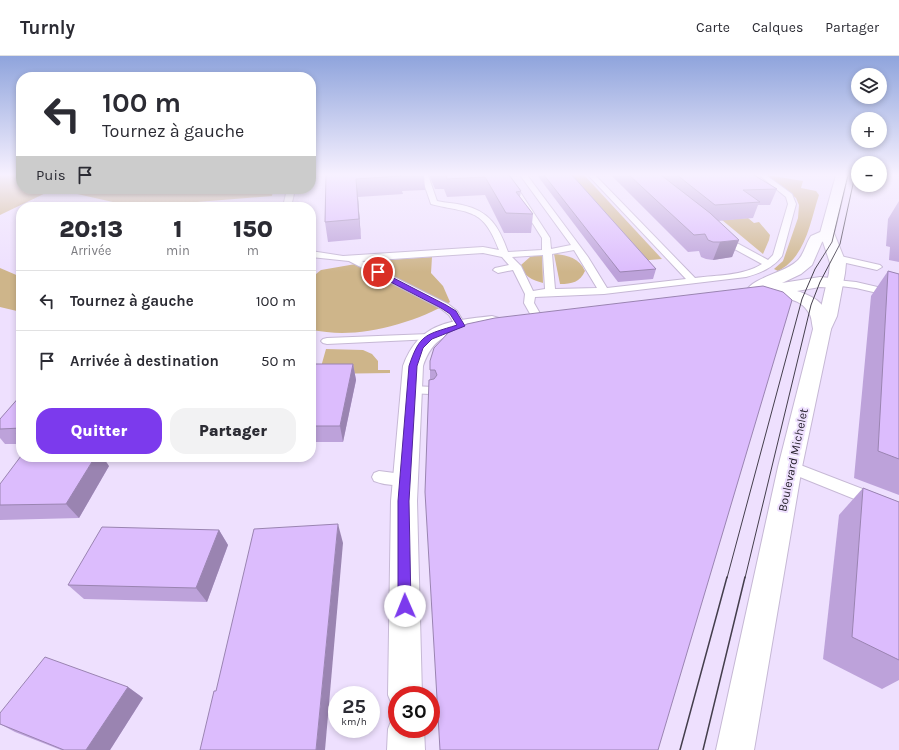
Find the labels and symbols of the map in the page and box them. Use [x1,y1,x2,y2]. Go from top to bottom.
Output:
pin [361,255,395,289]
street label: Boulevard Michelet [775,407,811,513]
position arrow [384,585,426,627]
speed limit sign: 30 [388,686,440,738]

